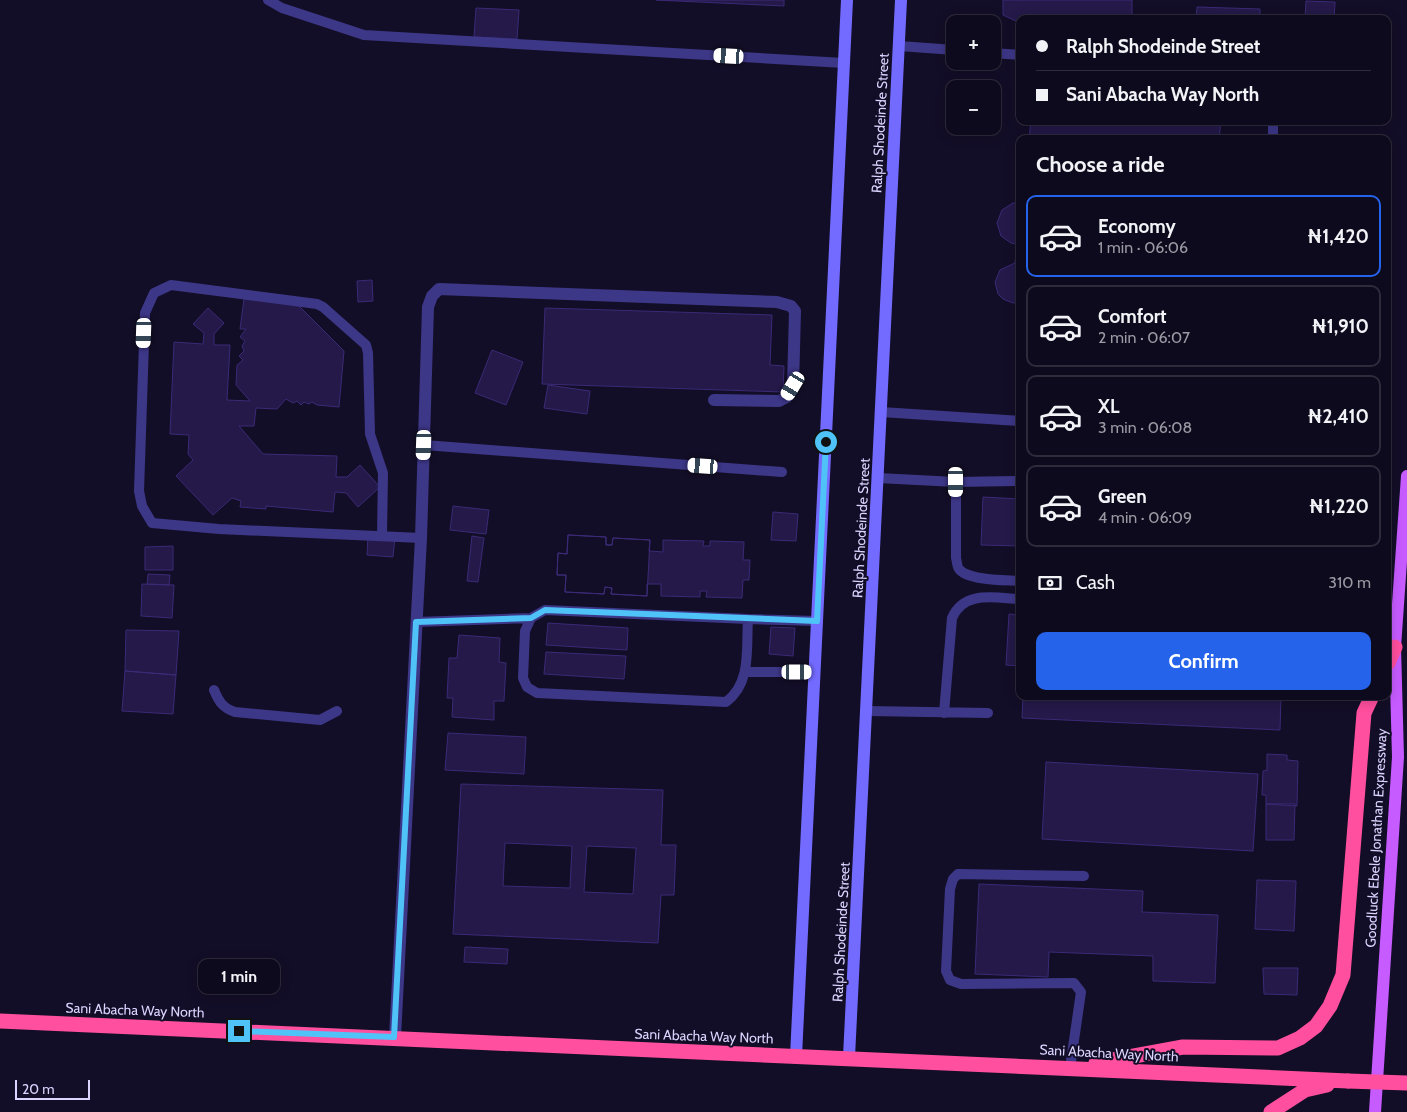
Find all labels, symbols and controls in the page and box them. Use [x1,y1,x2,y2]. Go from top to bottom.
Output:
map controls [946,15,1001,135]
button: + [946,15,1001,70]
text: Ralph Shodeinde Street [1066,35,1260,58]
car [713,48,744,64]
street label: Ralph Shodeinde Street [867,52,893,193]
button: − [946,80,1001,135]
text: Sani Abacha Way North [1066,83,1259,106]
text: Choose a ride [1036,151,1165,178]
icon: car [1038,214,1083,259]
text: Economy [1098,215,1176,238]
text: ₦1,420 [1307,225,1369,248]
text: 1 min · 06:06 [1098,238,1188,257]
icon: car [1038,304,1083,349]
text: Comfort [1098,305,1167,328]
text: ₦1,910 [1311,315,1369,338]
car [135,318,152,348]
text: 2 min · 06:07 [1098,328,1190,347]
car [778,369,807,403]
icon: car [1038,394,1083,439]
text: XL [1098,395,1119,418]
text: ₦2,410 [1307,405,1369,428]
text: 3 min · 06:08 [1098,418,1192,437]
car [415,430,432,460]
route start [815,431,837,453]
car [687,457,718,475]
street label: Ralph Shodeinde Street [848,457,874,598]
car [948,467,963,497]
icon: car [1038,484,1083,529]
text: Green [1098,485,1147,508]
text: ₦1,220 [1309,495,1369,518]
text: 4 min · 06:09 [1098,508,1192,527]
icon: cash [1036,569,1064,597]
text: Cash [1076,571,1115,594]
text: 310 m [1328,573,1371,592]
button: Confirm [1036,632,1371,690]
car [782,665,812,680]
street label: Goodluck Ebele Jonathan Expressway [1361,728,1391,948]
street label: Ralph Shodeinde Street [828,861,854,1002]
callout: 1 min [198,958,280,994]
text: 1 min [221,967,257,986]
street label: Sani Abacha Way North [65,999,205,1021]
route end [228,1020,250,1042]
street label: Sani Abacha Way North [634,1025,774,1047]
street label: Sani Abacha Way North [1039,1040,1179,1066]
scale bar [15,1077,90,1100]
text: 20 m [22,1080,55,1098]

